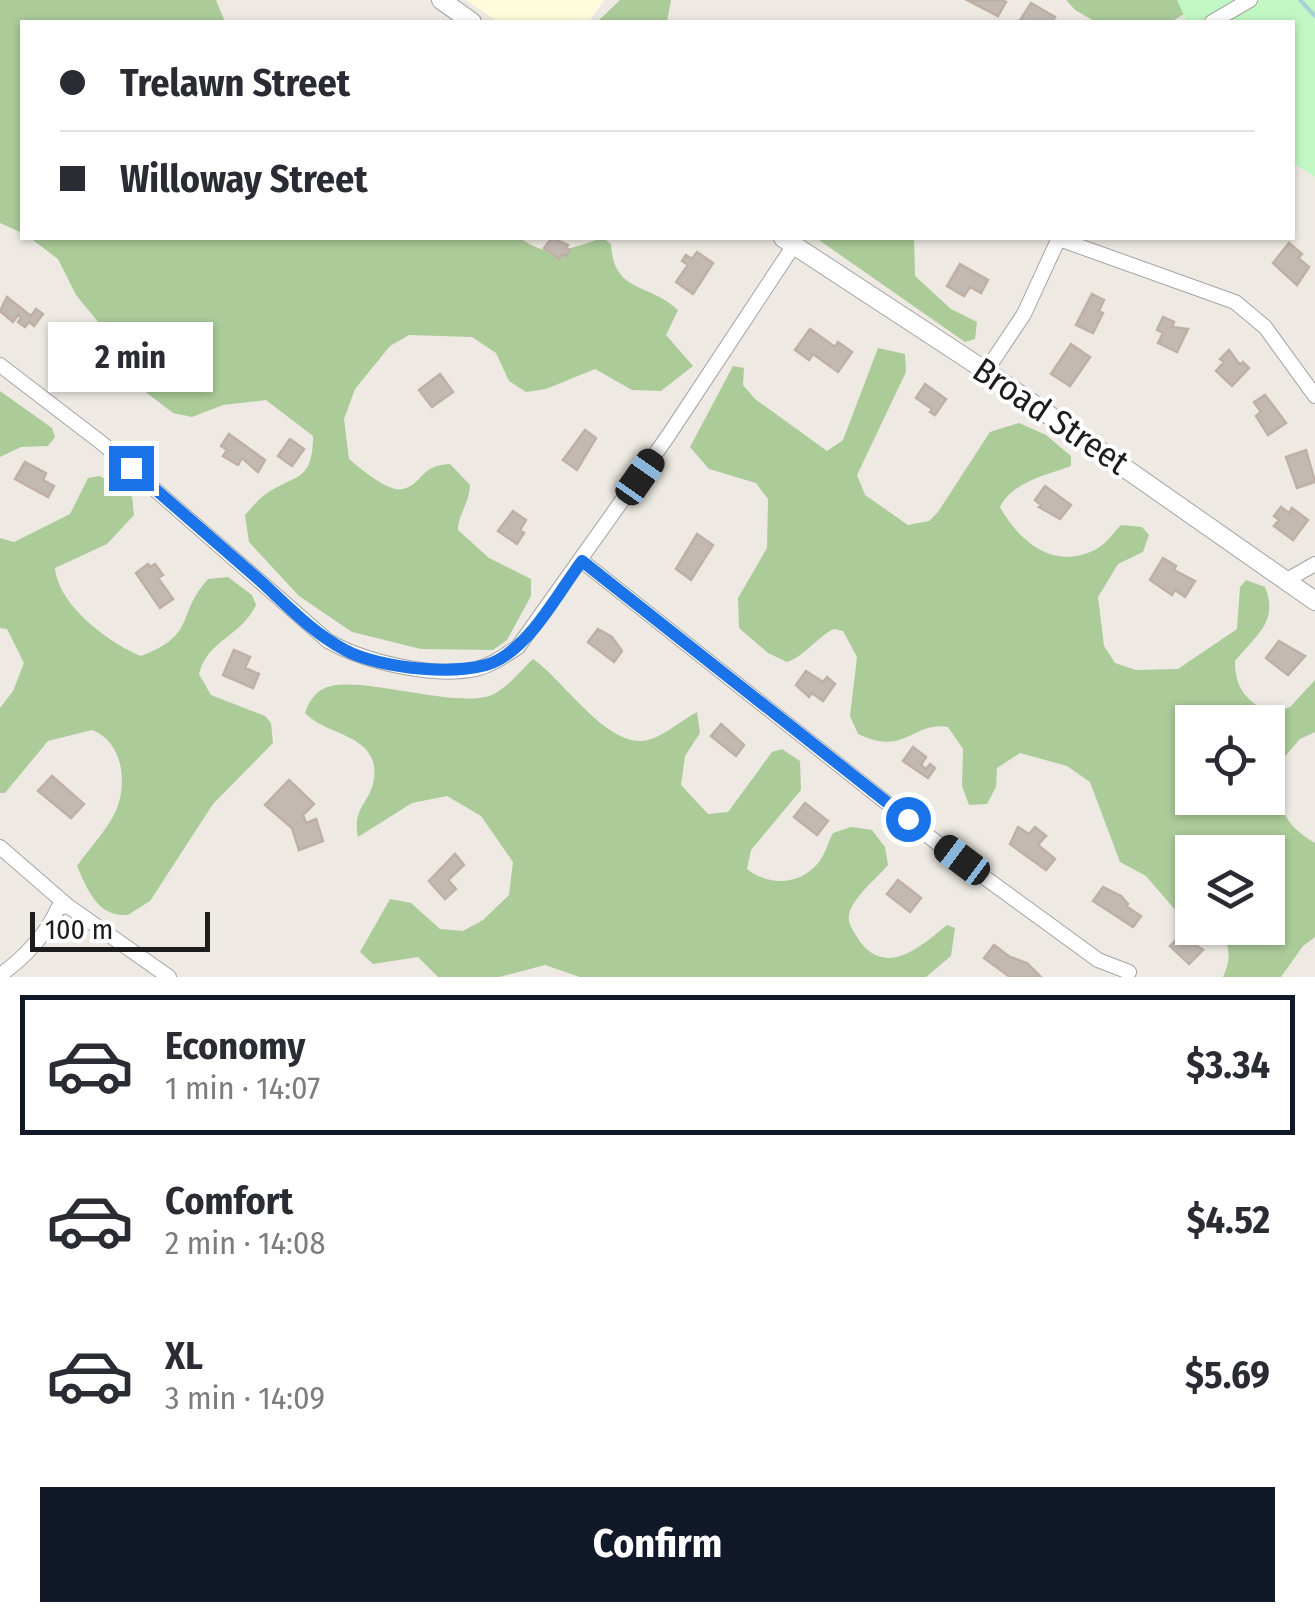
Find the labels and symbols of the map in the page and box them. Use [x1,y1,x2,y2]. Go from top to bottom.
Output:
callout: 2 min [48,323,214,393]
street label: Broad Street [965,349,1137,484]
car [611,444,669,510]
route end [109,446,154,491]
route start [886,797,931,842]
car [929,830,995,890]
scale bar [30,907,210,951]

